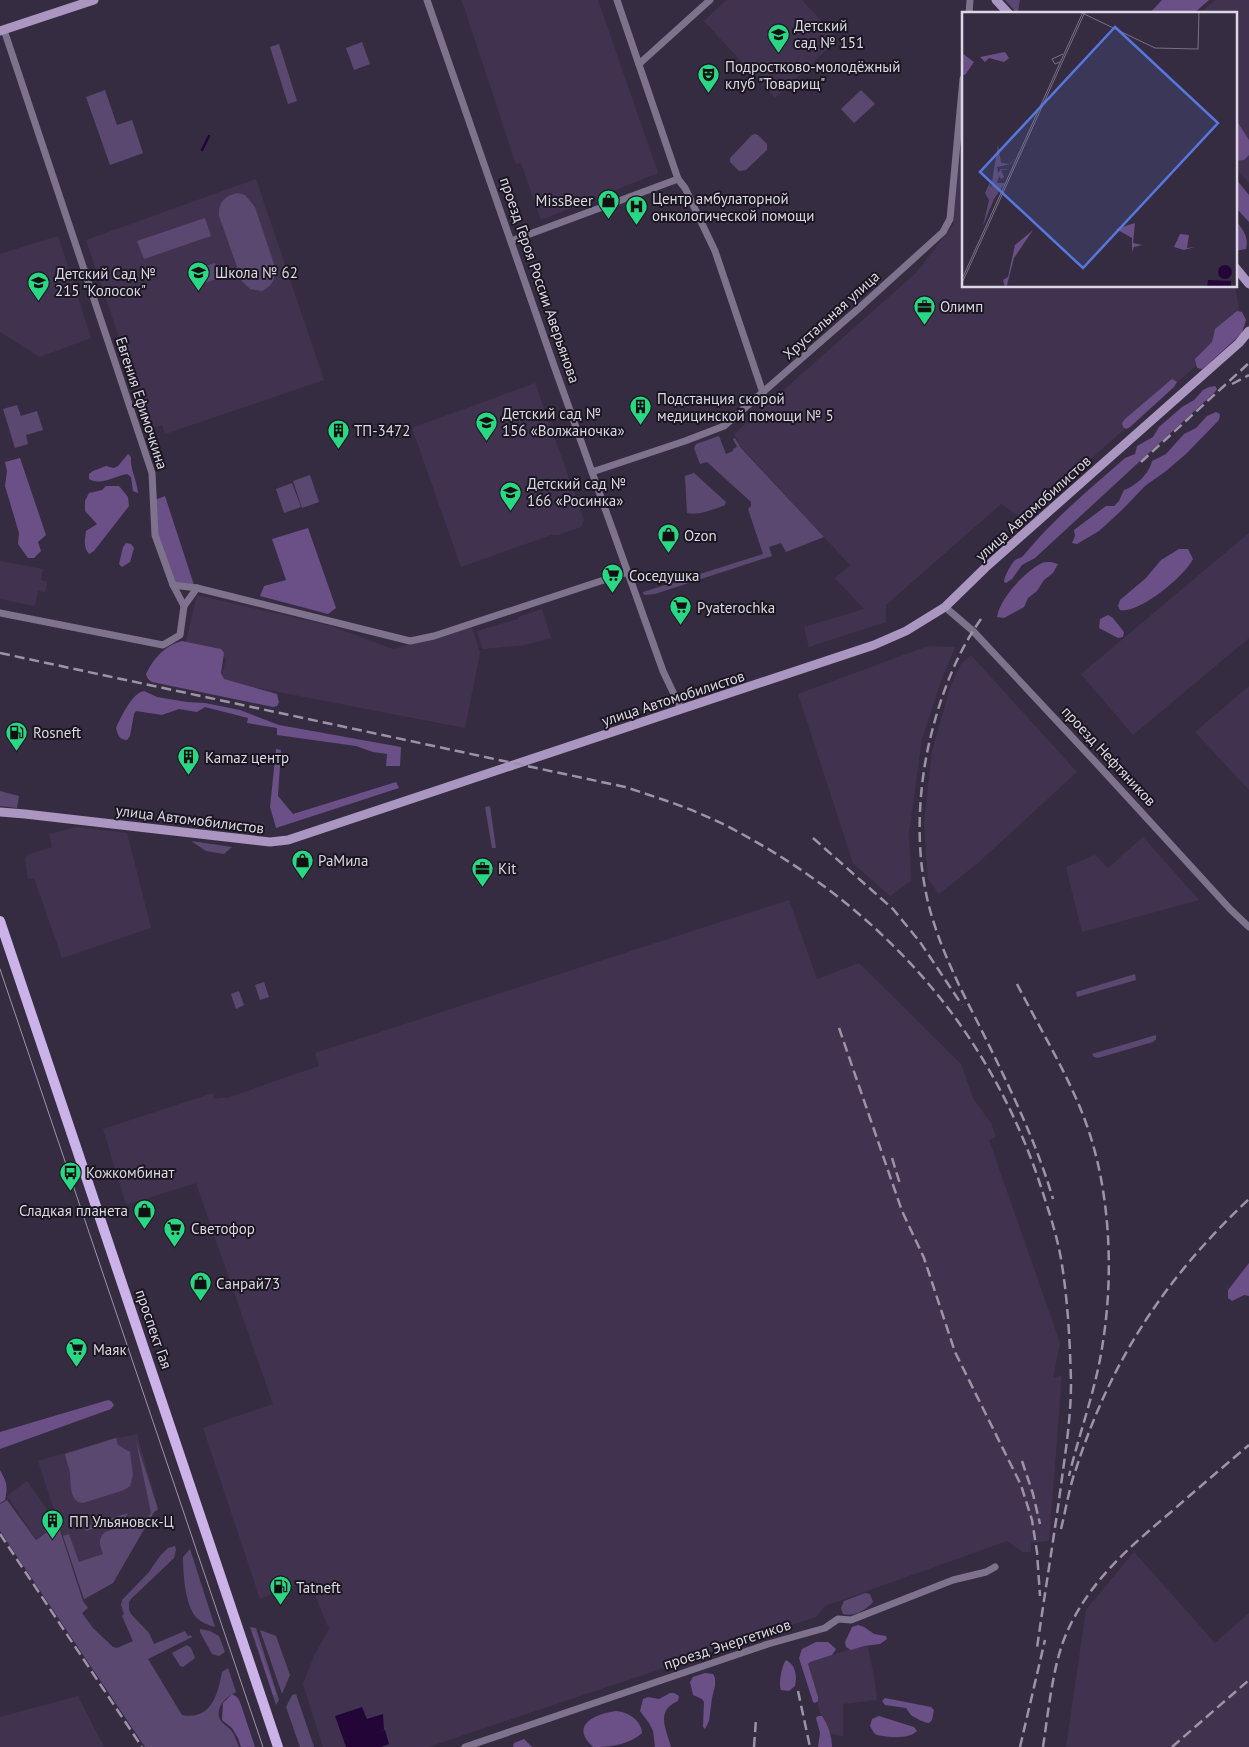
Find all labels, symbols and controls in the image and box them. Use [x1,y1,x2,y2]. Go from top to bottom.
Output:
inset map [962,12,1236,288]
place label: Детский сад № 151 [794,16,864,52]
school or university icon: Детский сад № 151 [766,22,790,53]
place label: Подростково-молодёжный клуб "Товарищ" [725,57,900,93]
theatre icon: Подростково-молодёжный клуб "Товарищ" [697,63,721,94]
street label: проезд Героя России Аверьянова [496,175,584,385]
shop icon: MissBeer [597,188,621,219]
place label: Центр амбулаторной онкологической помощи [652,189,814,225]
place label: MissBeer [536,191,593,210]
hospital icon: Центр амбулаторной онкологической помощи [624,195,648,226]
school or university icon: Школа № 62 [187,260,211,291]
place label: Школа № 62 [215,263,298,282]
place label: Детский Сад № 215 "Колосок" [55,264,156,300]
street label: Хрустальная улица [779,267,883,363]
school or university icon: Детский Сад № 215 "Колосок" [27,270,51,301]
office icon: Олимп [912,294,936,325]
place label: Олимп [940,297,983,316]
street label: Евгения Ефимочкина [112,334,172,472]
place label: Подстанция скорой медицинской помощи № 5 [657,389,834,425]
building icon: Подстанция скорой медицинской помощи № 5 [629,395,653,426]
place label: Детский сад № 156 «Волжаночка» [502,404,625,440]
school or university icon: Детский сад № 156 «Волжаночка» [474,410,498,441]
building icon: ТП-3472 [326,418,350,449]
place label: ТП-3472 [354,421,410,440]
street label: улица Автомобилистов [971,451,1095,565]
place label: Детский сад № 166 «Росинка» [527,474,626,510]
school or university icon: Детский сад № 166 «Росинка» [499,480,523,511]
shop icon: Ozon [656,523,680,554]
place label: Ozon [684,526,717,545]
supermarket icon: Соседушка [601,563,625,594]
place label: Соседушка [629,566,700,585]
supermarket icon: Pyaterochka [669,595,693,626]
place label: Pyaterochka [697,598,775,617]
street label: улица Автомобилистов [599,666,747,730]
street label: проезд Нефтяников [1058,702,1160,810]
fuel station icon: Rosneft [5,720,29,751]
place label: Rosneft [33,723,81,742]
building icon: Kamaz центр [177,745,201,776]
place label: Kamaz центр [205,748,289,767]
street label: улица Автомобилистов [115,800,265,838]
shop icon: РаМила [290,848,314,879]
place label: РаМила [318,851,368,870]
office icon: Kit [470,856,494,887]
place label: Kit [498,859,516,878]
bus stop icon: Кожкомбинат [58,1160,82,1191]
place label: Кожкомбинат [86,1163,175,1182]
shop icon: Сладкая планета [132,1198,156,1229]
place label: Сладкая планета [19,1201,128,1220]
supermarket icon: Светофор [163,1216,187,1247]
place label: Светофор [191,1219,255,1238]
shop icon: Санрай73 [188,1271,212,1302]
place label: Санрай73 [216,1274,280,1293]
street label: проспект Гая [132,1287,176,1371]
supermarket icon: Маяк [65,1337,89,1368]
place label: Маяк [93,1340,127,1359]
building icon: ПП Ульяновск-Ц [41,1509,65,1540]
place label: ПП Ульяновск-Ц [69,1512,174,1531]
fuel station icon: Tatneft [268,1575,292,1606]
place label: Tatneft [296,1578,341,1597]
street label: проезд Энергетиков [661,1614,793,1674]

